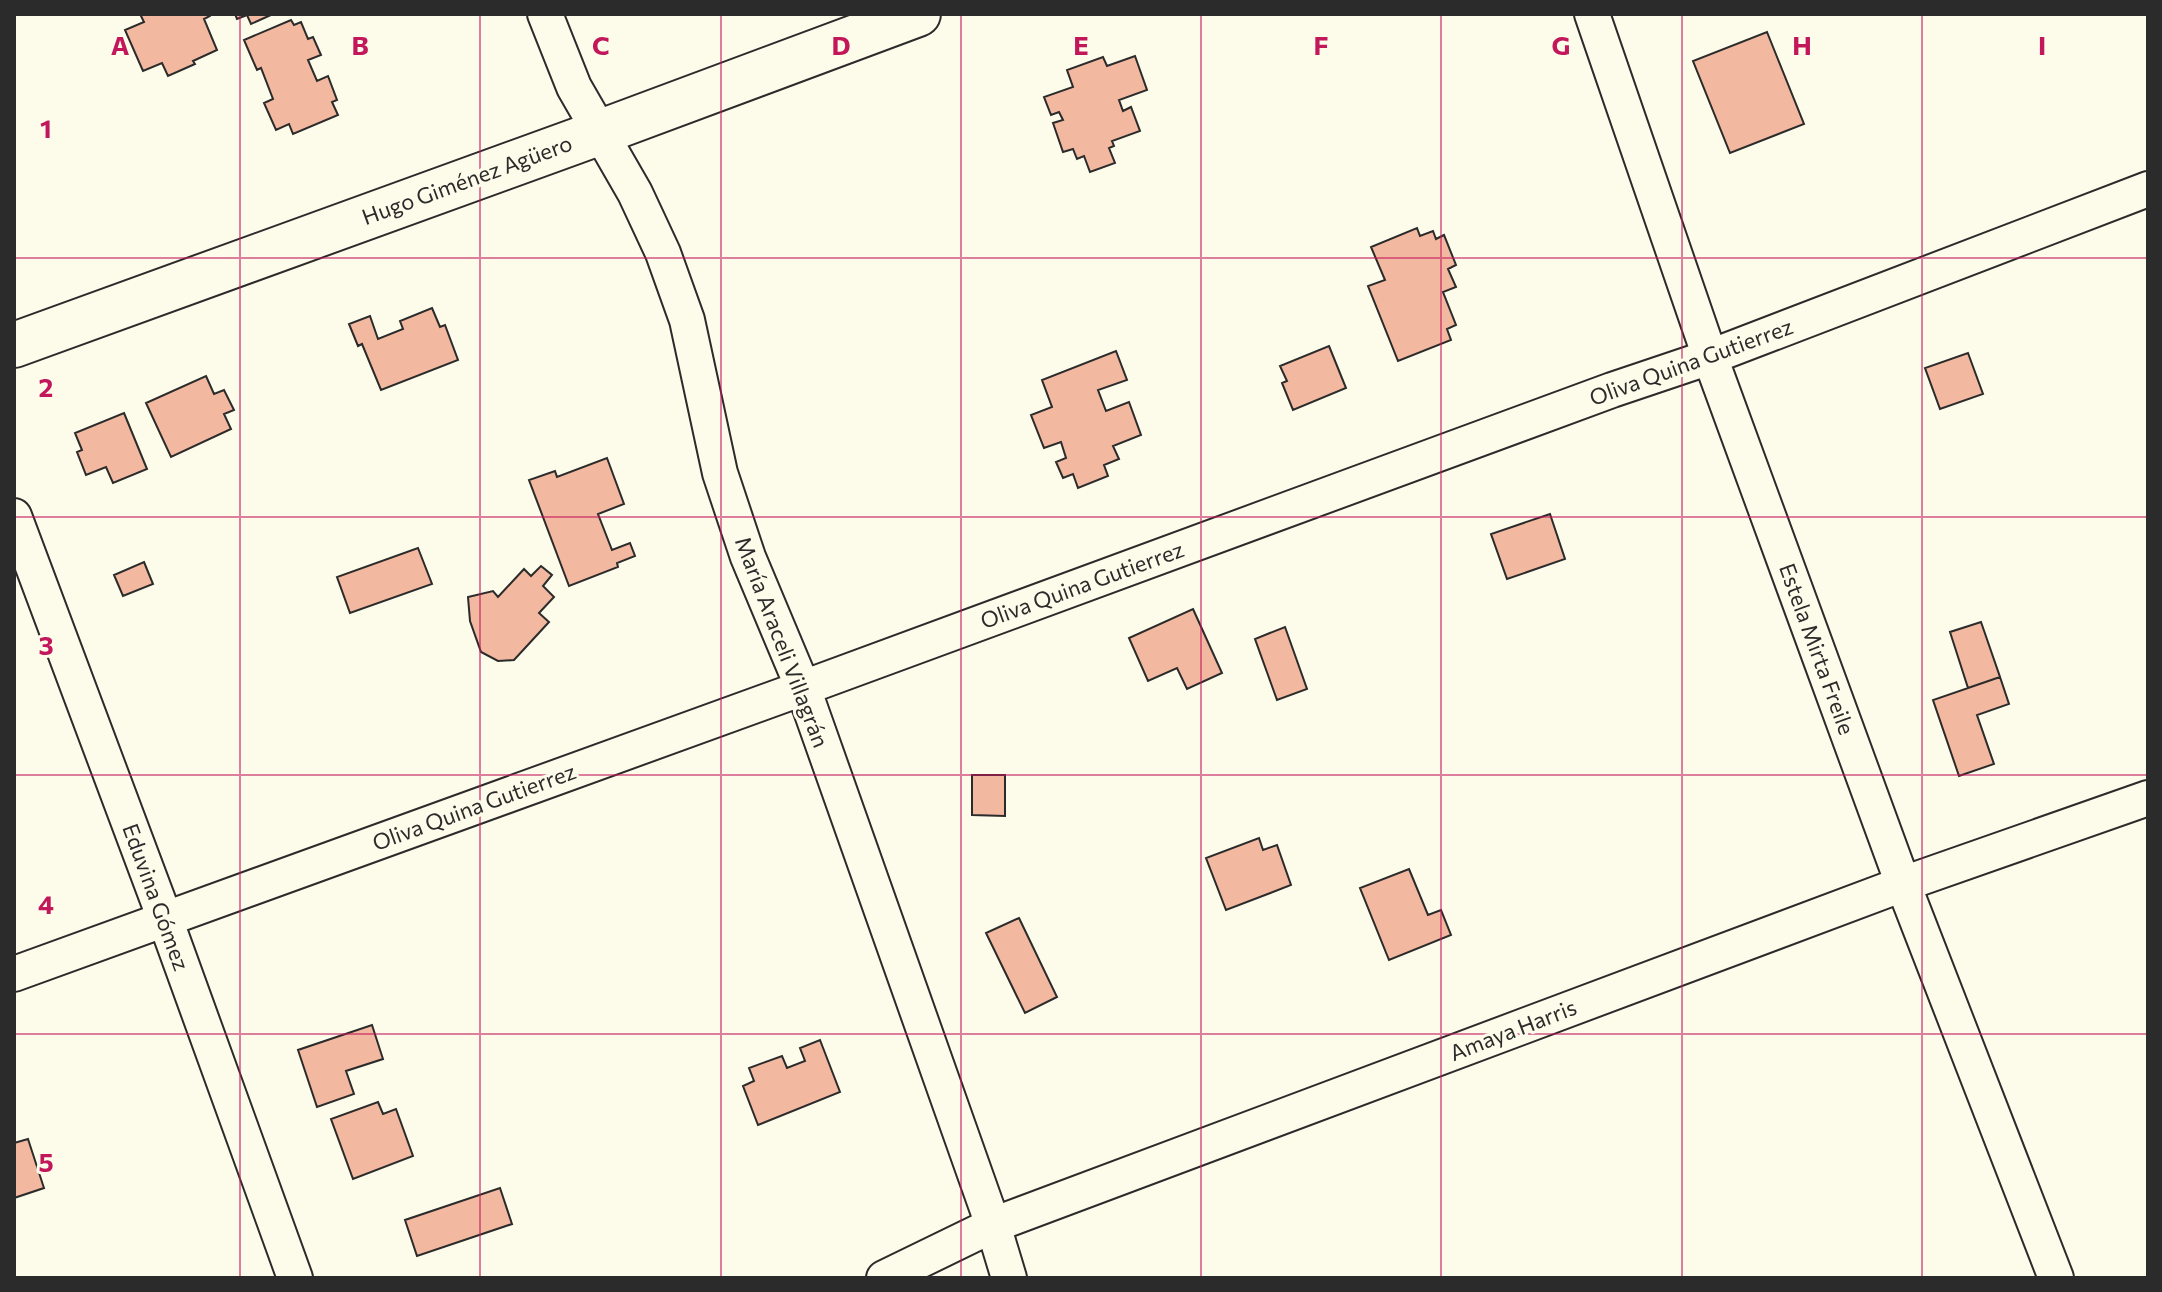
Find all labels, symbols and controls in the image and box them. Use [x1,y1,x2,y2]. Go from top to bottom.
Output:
text: A [111,29,130,60]
text: B [351,29,369,60]
text: C [592,29,610,60]
text: D [831,29,851,60]
text: E [1073,29,1089,60]
text: F [1313,29,1329,60]
text: G [1552,29,1570,60]
text: H [1792,29,1812,60]
text: I [2038,29,2046,60]
text: 1 [40,112,52,143]
street label: Hugo Giménez Agüero [358,129,576,230]
street label: Oliva Quina Gutierrez [1585,312,1796,411]
text: 2 [39,371,53,402]
street label: María Araceli Villagrán [730,533,835,751]
street label: Oliva Quina Gutierrez [976,535,1187,634]
street label: Estela Mirta Freile [1774,560,1861,738]
text: 3 [38,629,54,660]
street label: Oliva Quina Gutierrez [368,757,579,856]
street label: Eduvina Gómez [117,820,196,974]
text: 4 [38,888,54,919]
street label: Amaya Harris [1446,993,1580,1066]
text: 5 [38,1146,54,1177]

